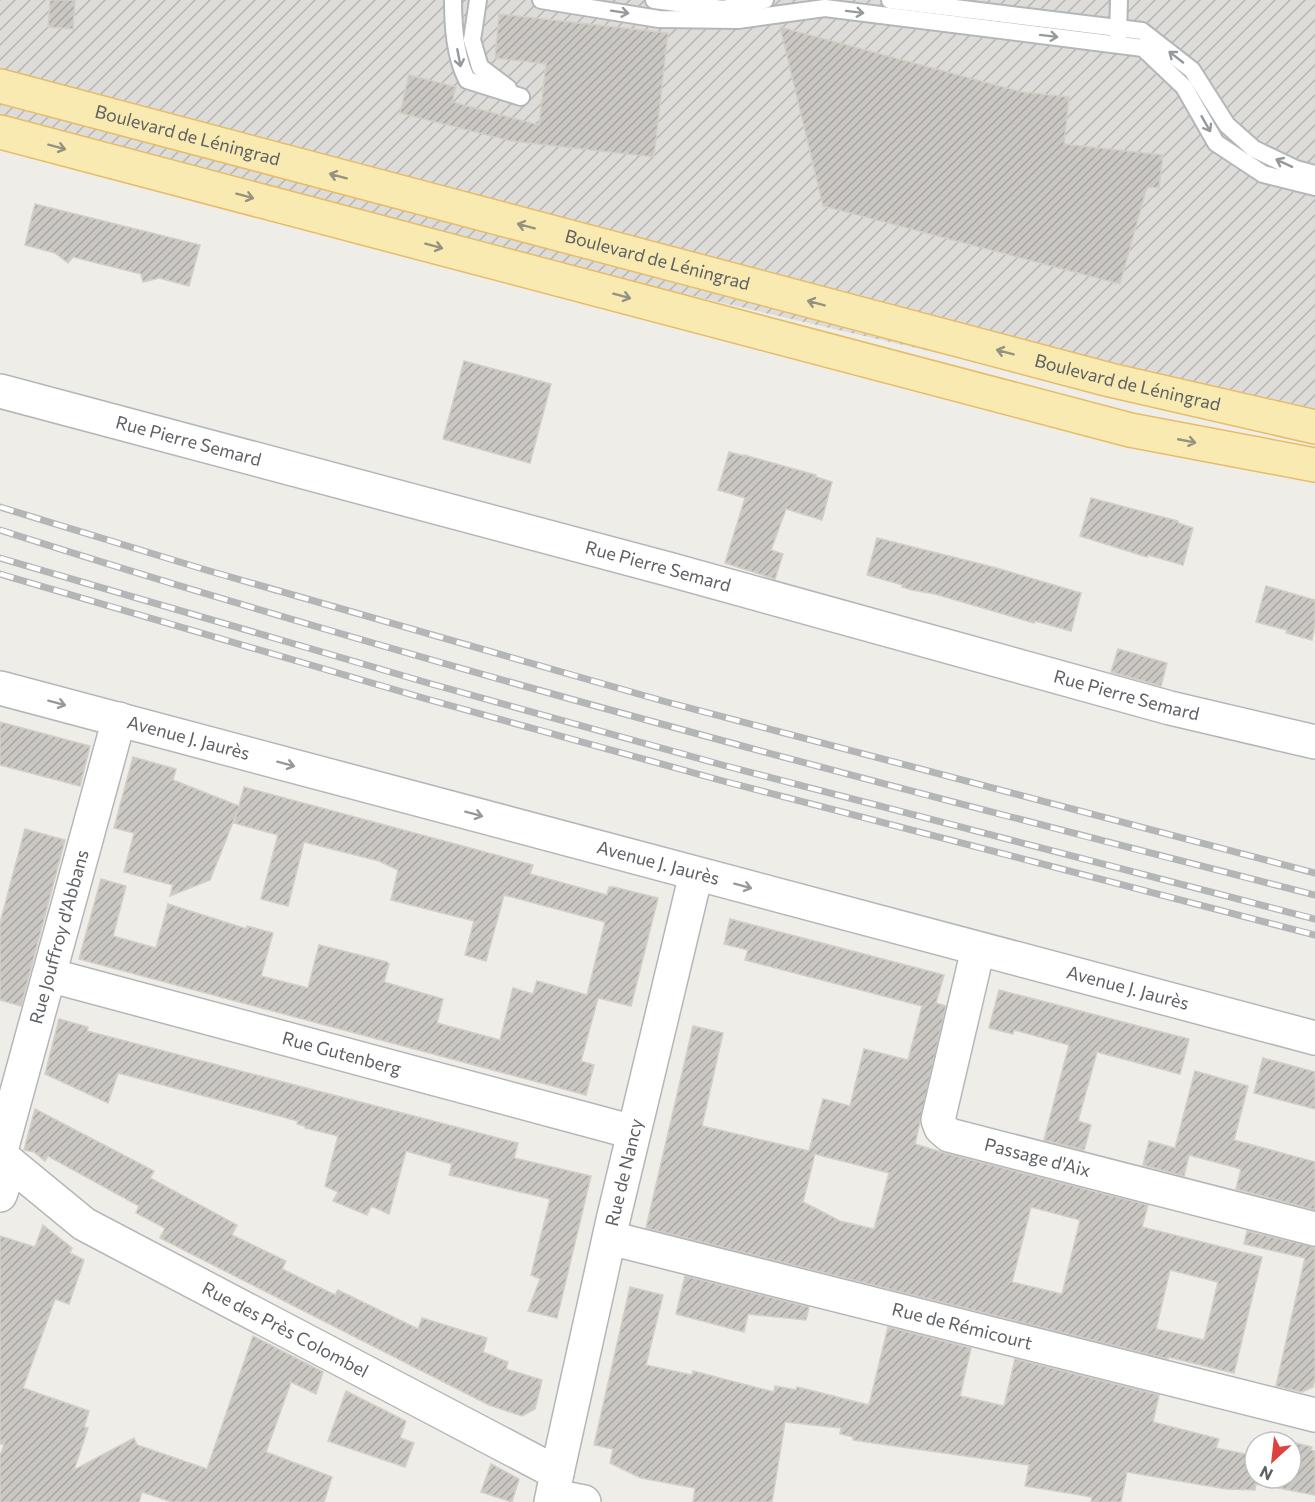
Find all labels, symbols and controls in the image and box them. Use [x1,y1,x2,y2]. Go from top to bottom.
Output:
one-way arrow [609,7,629,18]
one-way arrow [845,7,865,18]
one-way arrow [1038,31,1058,42]
one-way arrow [454,48,465,67]
one-way arrow [1168,51,1184,64]
street label: Boulevard de Léningrad [93,100,283,170]
one-way arrow [1200,115,1212,132]
one-way arrow [47,141,66,153]
one-way arrow [1275,156,1293,168]
one-way arrow [328,170,347,181]
one-way arrow [235,191,254,203]
one-way arrow [517,220,536,231]
street label: Boulevard de Léningrad [563,224,753,294]
one-way arrow [424,241,443,253]
one-way arrow [612,291,631,302]
one-way arrow [807,296,826,308]
one-way arrow [995,346,1014,358]
street label: Boulevard de Léningrad [1032,349,1223,415]
street label: Rue Pierre Semard [113,410,264,470]
one-way arrow [1177,436,1197,447]
street label: Rue Pierre Semard [583,535,734,596]
street label: Rue Pierre Semard [1052,664,1202,725]
one-way arrow [47,697,66,709]
street label: Avenue J. Jaurès [125,710,252,764]
one-way arrow [276,758,295,770]
one-way arrow [464,809,483,820]
street label: Avenue J. Jaurès [595,835,722,889]
street label: Rue Jouffroy d'Abbans [24,847,93,1026]
one-way arrow [733,881,752,893]
street label: Avenue J. Jaurès [1064,960,1192,1014]
street label: Rue Gutenberg [280,1026,404,1079]
street label: Rue de Nancy [600,1116,647,1228]
street label: Passage d'Aix [982,1133,1093,1181]
street label: Rue des Près Colombel [199,1276,372,1382]
street label: Rue de Rémicourt [890,1297,1035,1354]
north arrow [1243,1430,1303,1490]
text: N [1256,1463,1276,1485]

